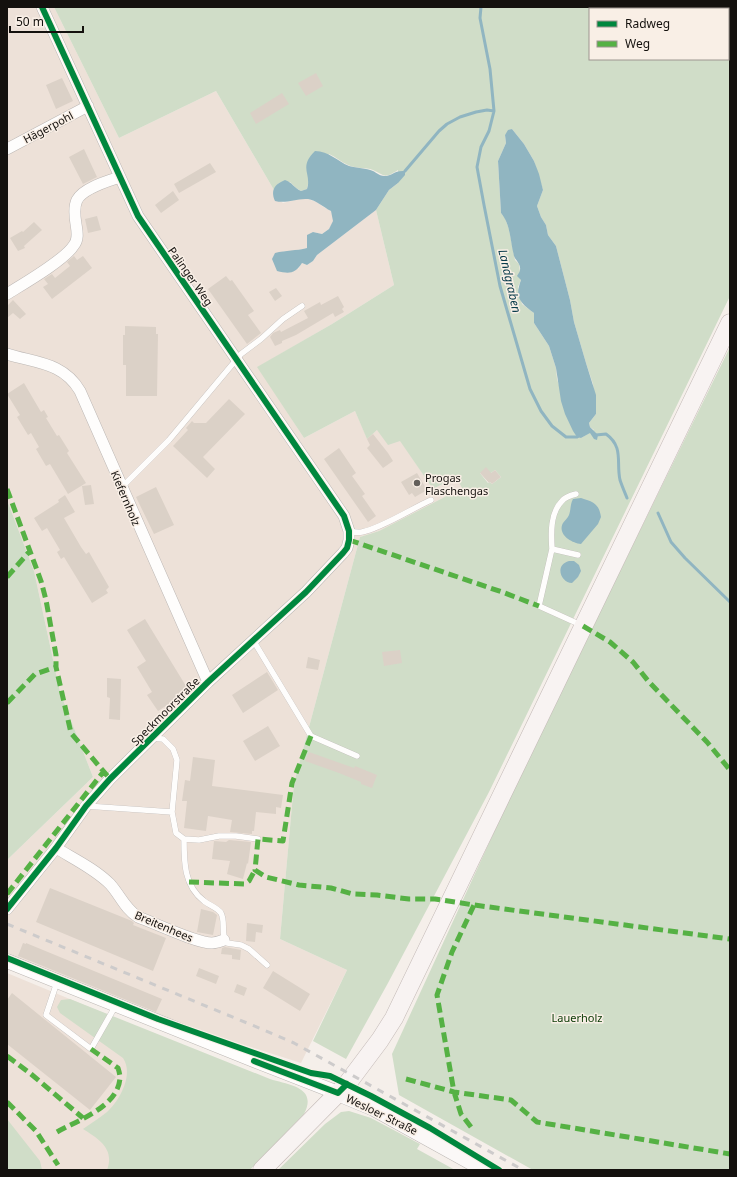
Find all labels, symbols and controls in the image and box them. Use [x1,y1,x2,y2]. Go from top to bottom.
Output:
scale bar [10,8,83,34]
legend [589,8,729,60]
text: 50 m [16,13,44,30]
text: Radweg [625,15,670,32]
text: Weg [625,35,650,52]
street label: Hägerpohl [20,107,76,147]
street label: Palinger Weg [165,244,217,308]
water label: Landgraben [494,248,526,314]
street label: Kiefernholz [108,468,144,528]
place label: Progas Flaschengas [425,470,488,498]
marker: Progas Flaschengas [412,478,422,488]
street label: Speckmoorstraße [127,673,203,749]
street label: Breitenhees [133,907,195,945]
park label: Lauerholz [552,1010,602,1025]
street label: Wesloer Straße [344,1090,420,1138]

